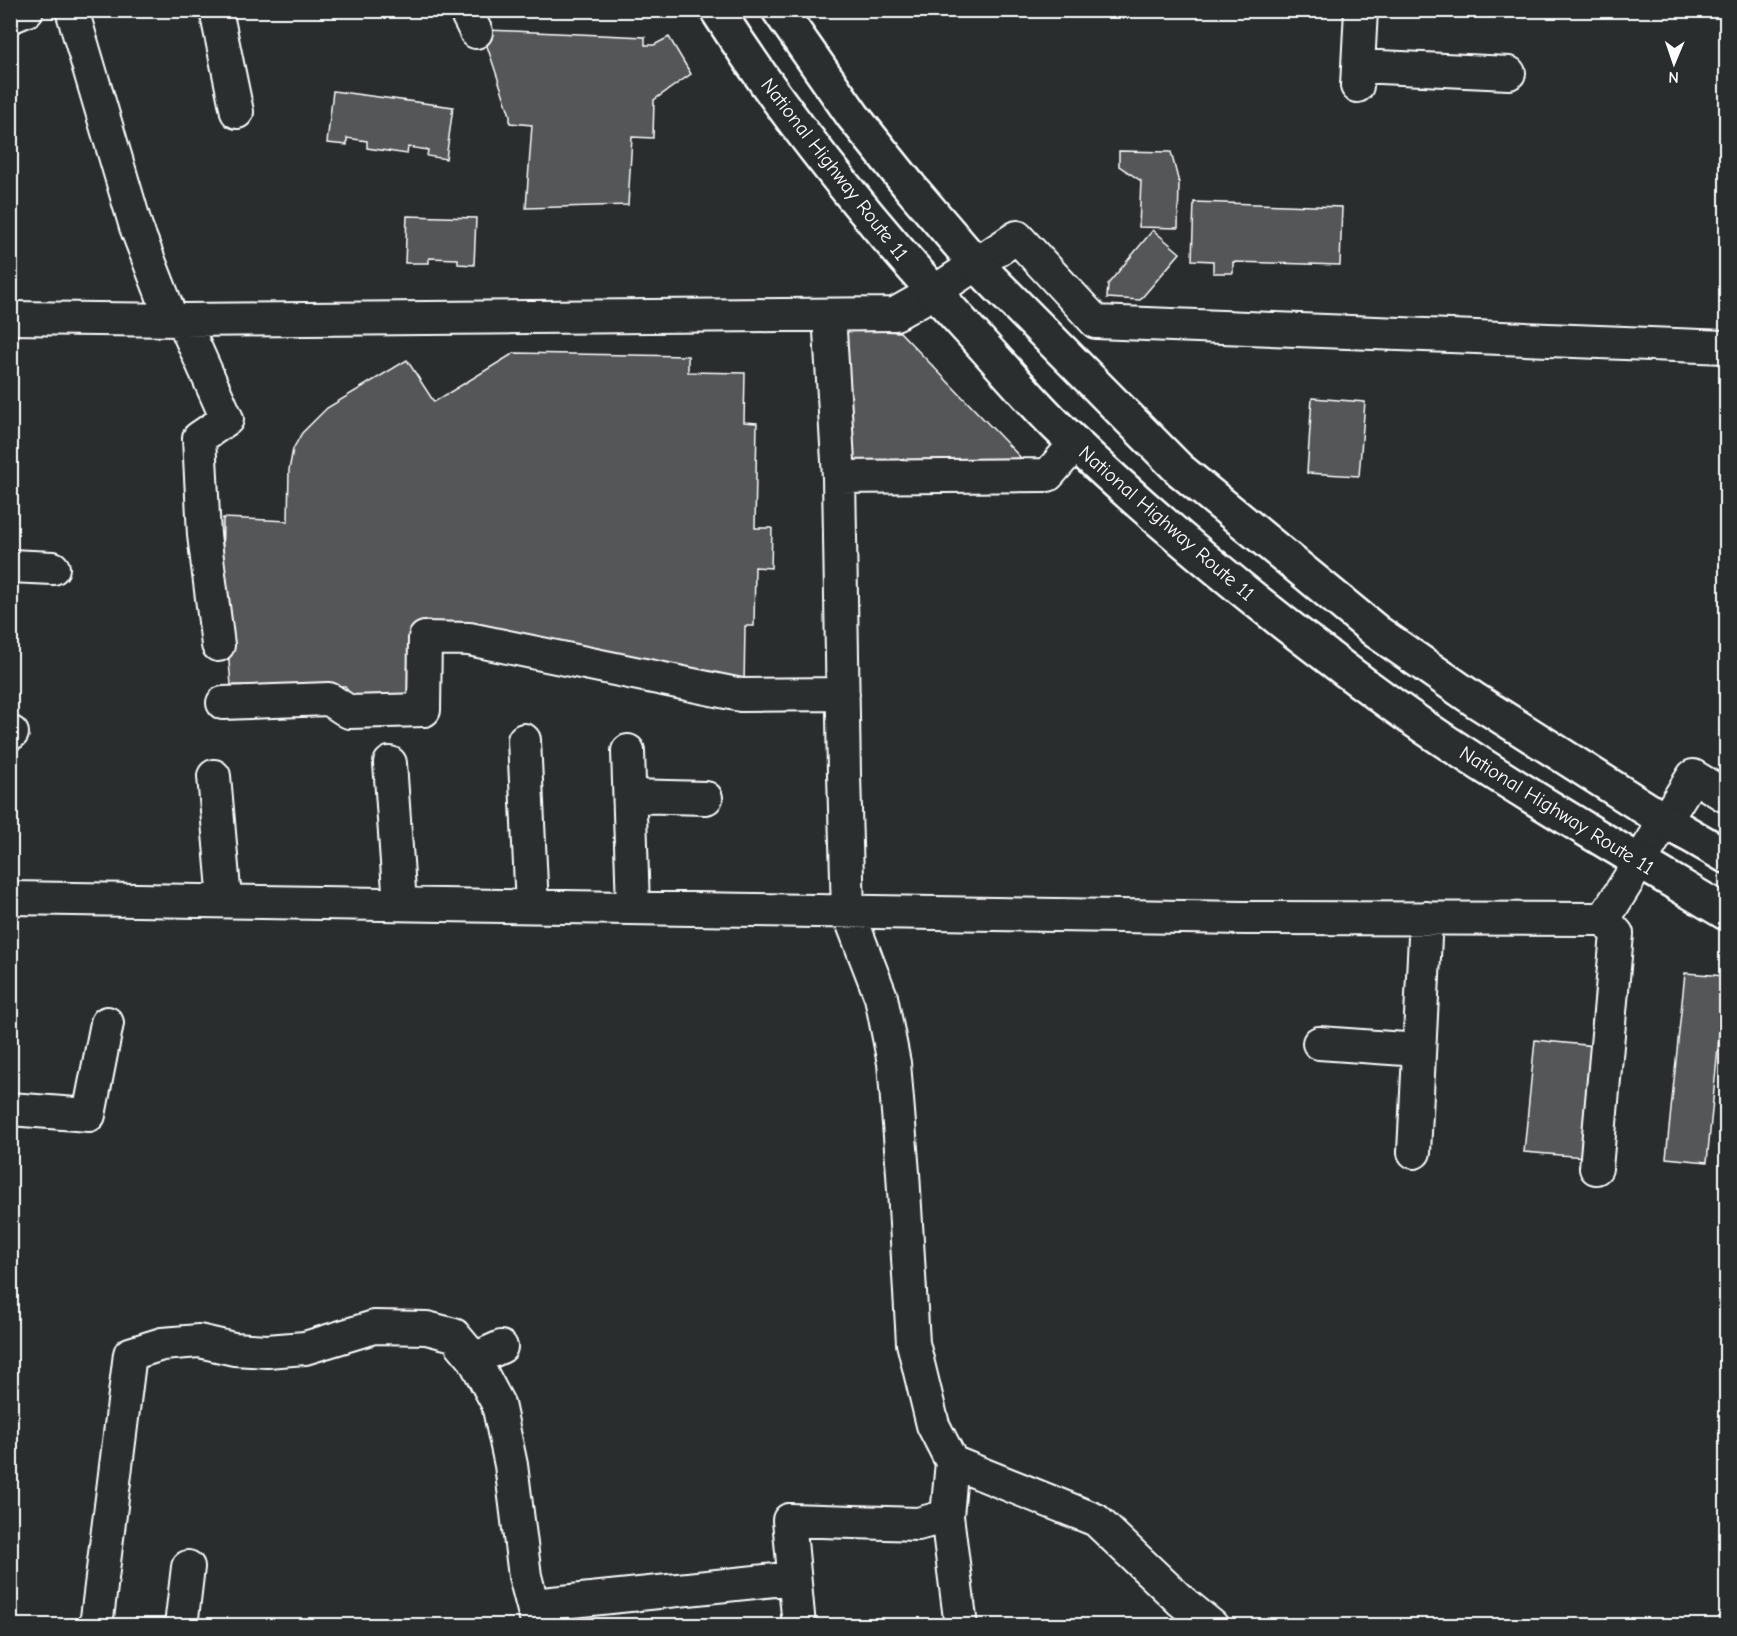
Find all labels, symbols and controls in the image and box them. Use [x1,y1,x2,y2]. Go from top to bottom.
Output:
north arrow [1644,33,1704,93]
text: N [1668,68,1679,86]
street label: National Highway Route 11 [756,74,913,265]
street label: National Highway Route 11 [1074,441,1259,606]
street label: National Highway Route 11 [1455,741,1658,880]

